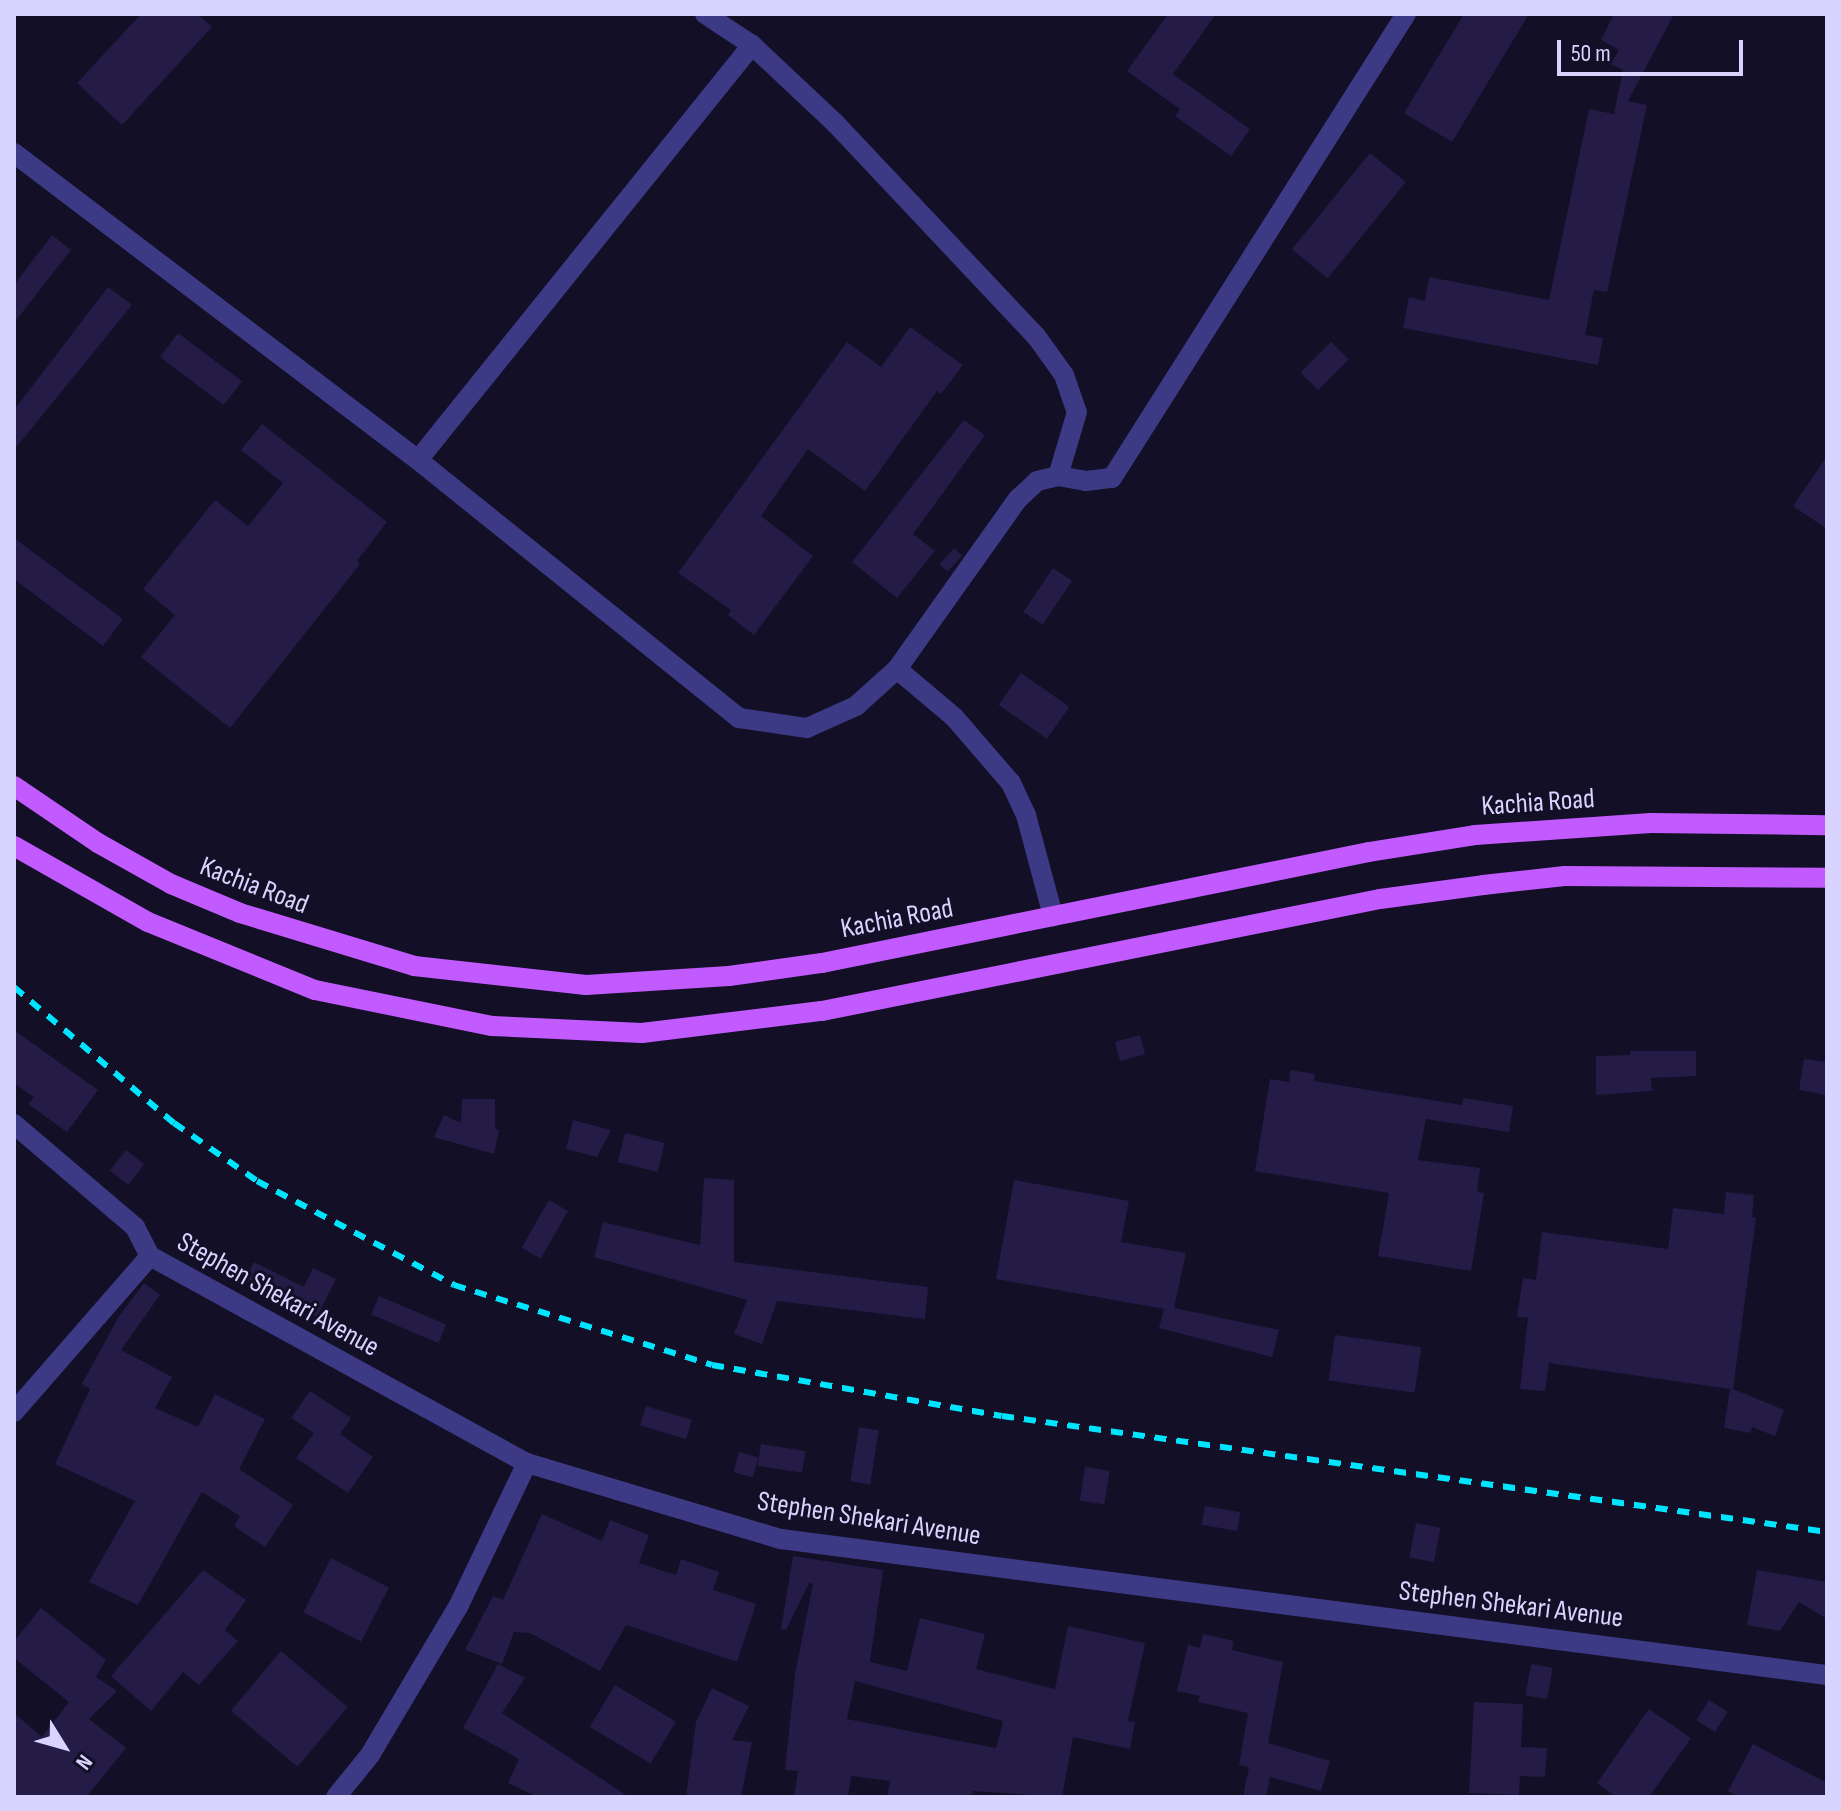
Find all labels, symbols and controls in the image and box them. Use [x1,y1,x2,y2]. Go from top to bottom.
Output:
scale bar [1561,24,1747,74]
text: 50 m [1571,39,1611,68]
street label: Kachia Road [1480,782,1596,824]
street label: Kachia Road [195,850,313,922]
street label: Kachia Road [838,892,956,946]
street label: Stephen Shekari Avenue [171,1226,385,1364]
street label: Stephen Shekari Avenue [755,1485,983,1553]
street label: Stephen Shekari Avenue [1397,1575,1625,1635]
north arrow [24,1707,104,1787]
text: N [69,1749,98,1775]

